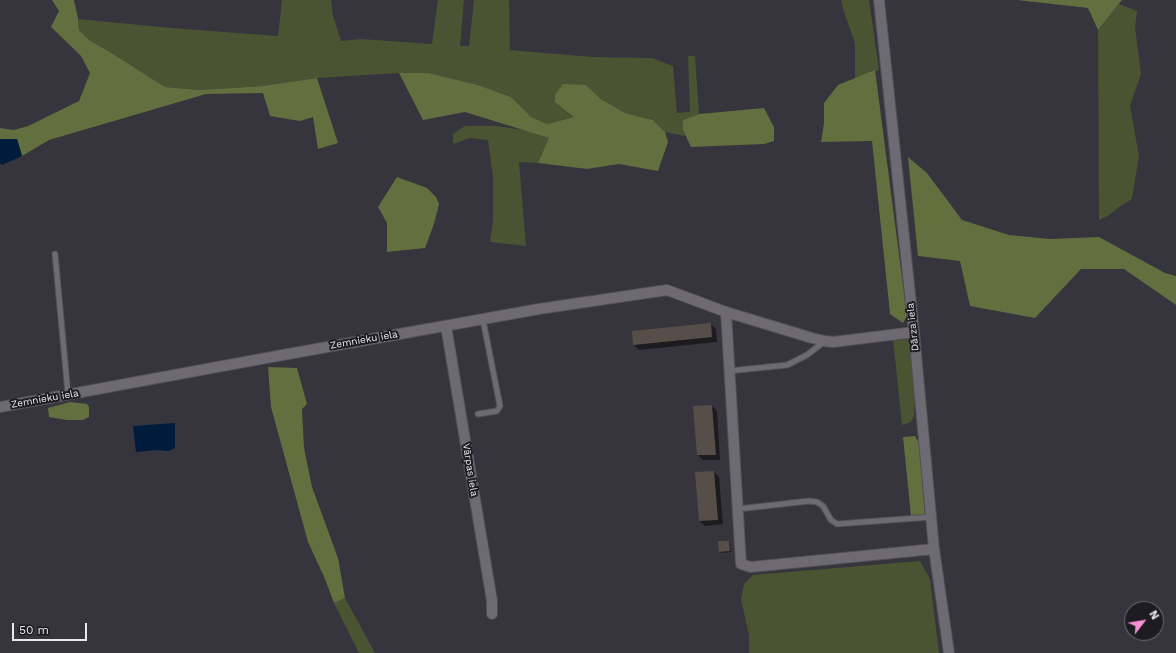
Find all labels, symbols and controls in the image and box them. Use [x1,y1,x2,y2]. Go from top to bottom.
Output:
street label: Dārza iela [904,302,922,352]
street label: Zemnieku iela [329,328,399,352]
street label: Zemnieku iela [10,387,80,411]
street label: Vārpas iela [460,443,480,497]
north arrow [1124,601,1164,641]
text: N [1146,608,1162,622]
scale bar [14,615,89,641]
text: 50 m [19,623,49,637]

